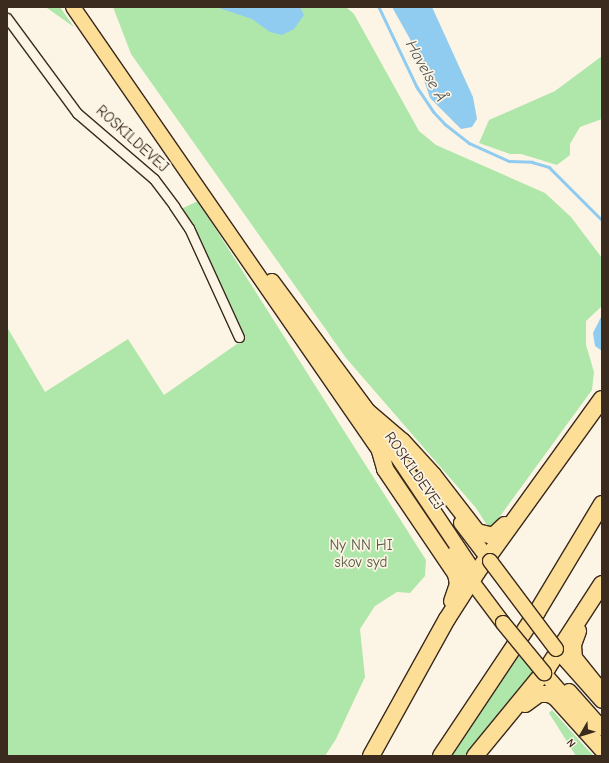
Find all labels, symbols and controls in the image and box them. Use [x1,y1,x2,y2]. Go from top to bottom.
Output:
water label: Havelse Å [401,37,451,105]
street label: ROSKILDEVEJ [92,102,172,176]
street label: ROSKILDEVEJ [381,429,447,513]
park label: Ny NN HI skov syd [329,536,393,571]
north arrow [561,715,601,755]
text: N [564,736,579,750]

